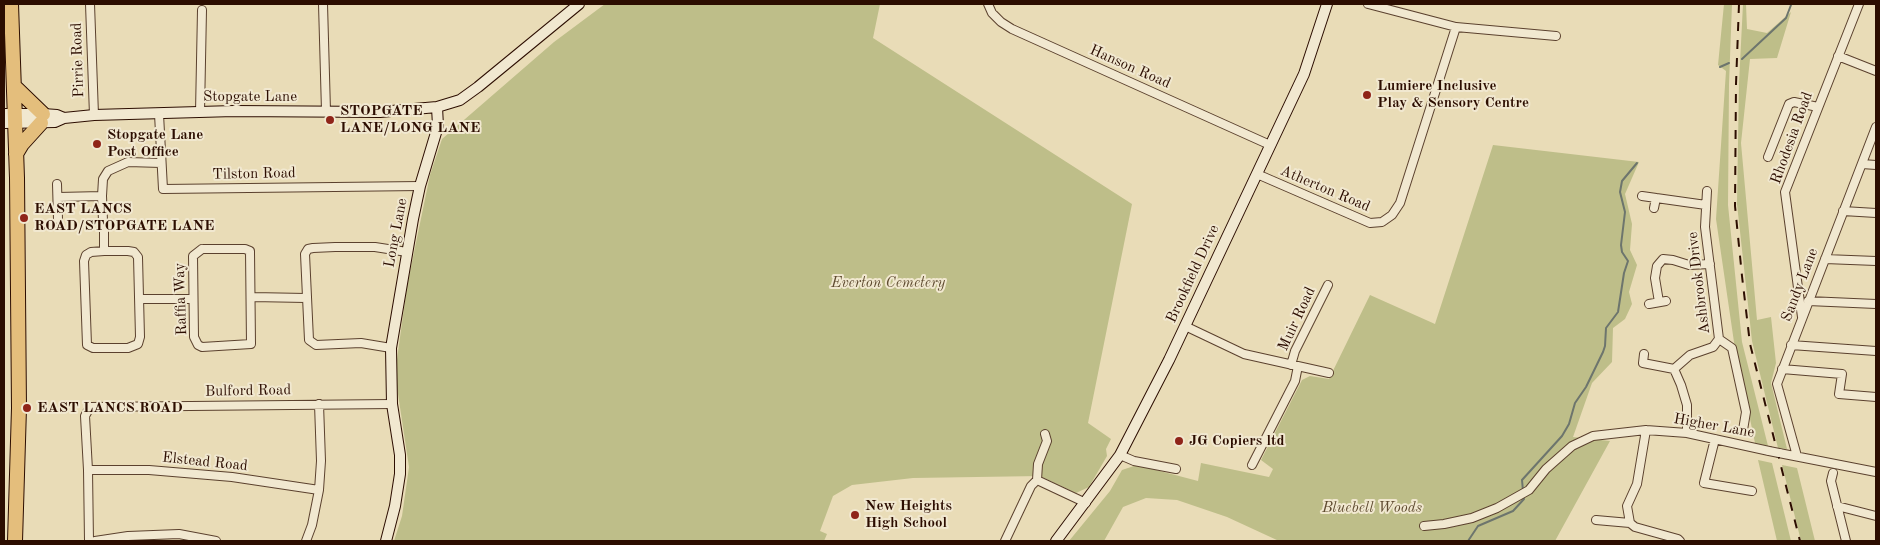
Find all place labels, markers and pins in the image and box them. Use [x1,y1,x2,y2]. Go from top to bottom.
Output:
place label: Lumiere Inclusive Play & Sensory Centre [1377,77,1529,112]
marker: Lumiere Inclusive Play & Sensory Centre [1361,89,1373,101]
place label: STOPGATE LANE/LONG LANE [340,102,480,137]
marker: STOPGATE LANE/LONG LANE [324,114,336,126]
place label: Stopgate Lane Post Office [107,126,203,161]
marker: Stopgate Lane Post Office [91,138,103,150]
place label: EAST LANCS ROAD/STOPGATE LANE [34,200,214,235]
marker: EAST LANCS ROAD/STOPGATE LANE [18,212,30,224]
place label: EAST LANCS ROAD [37,399,183,417]
marker: EAST LANCS ROAD [21,402,33,414]
place label: JG Copiers ltd [1189,432,1285,450]
marker: JG Copiers ltd [1173,435,1185,447]
place label: New Heights High School [865,497,952,532]
marker: New Heights High School [849,509,861,521]

